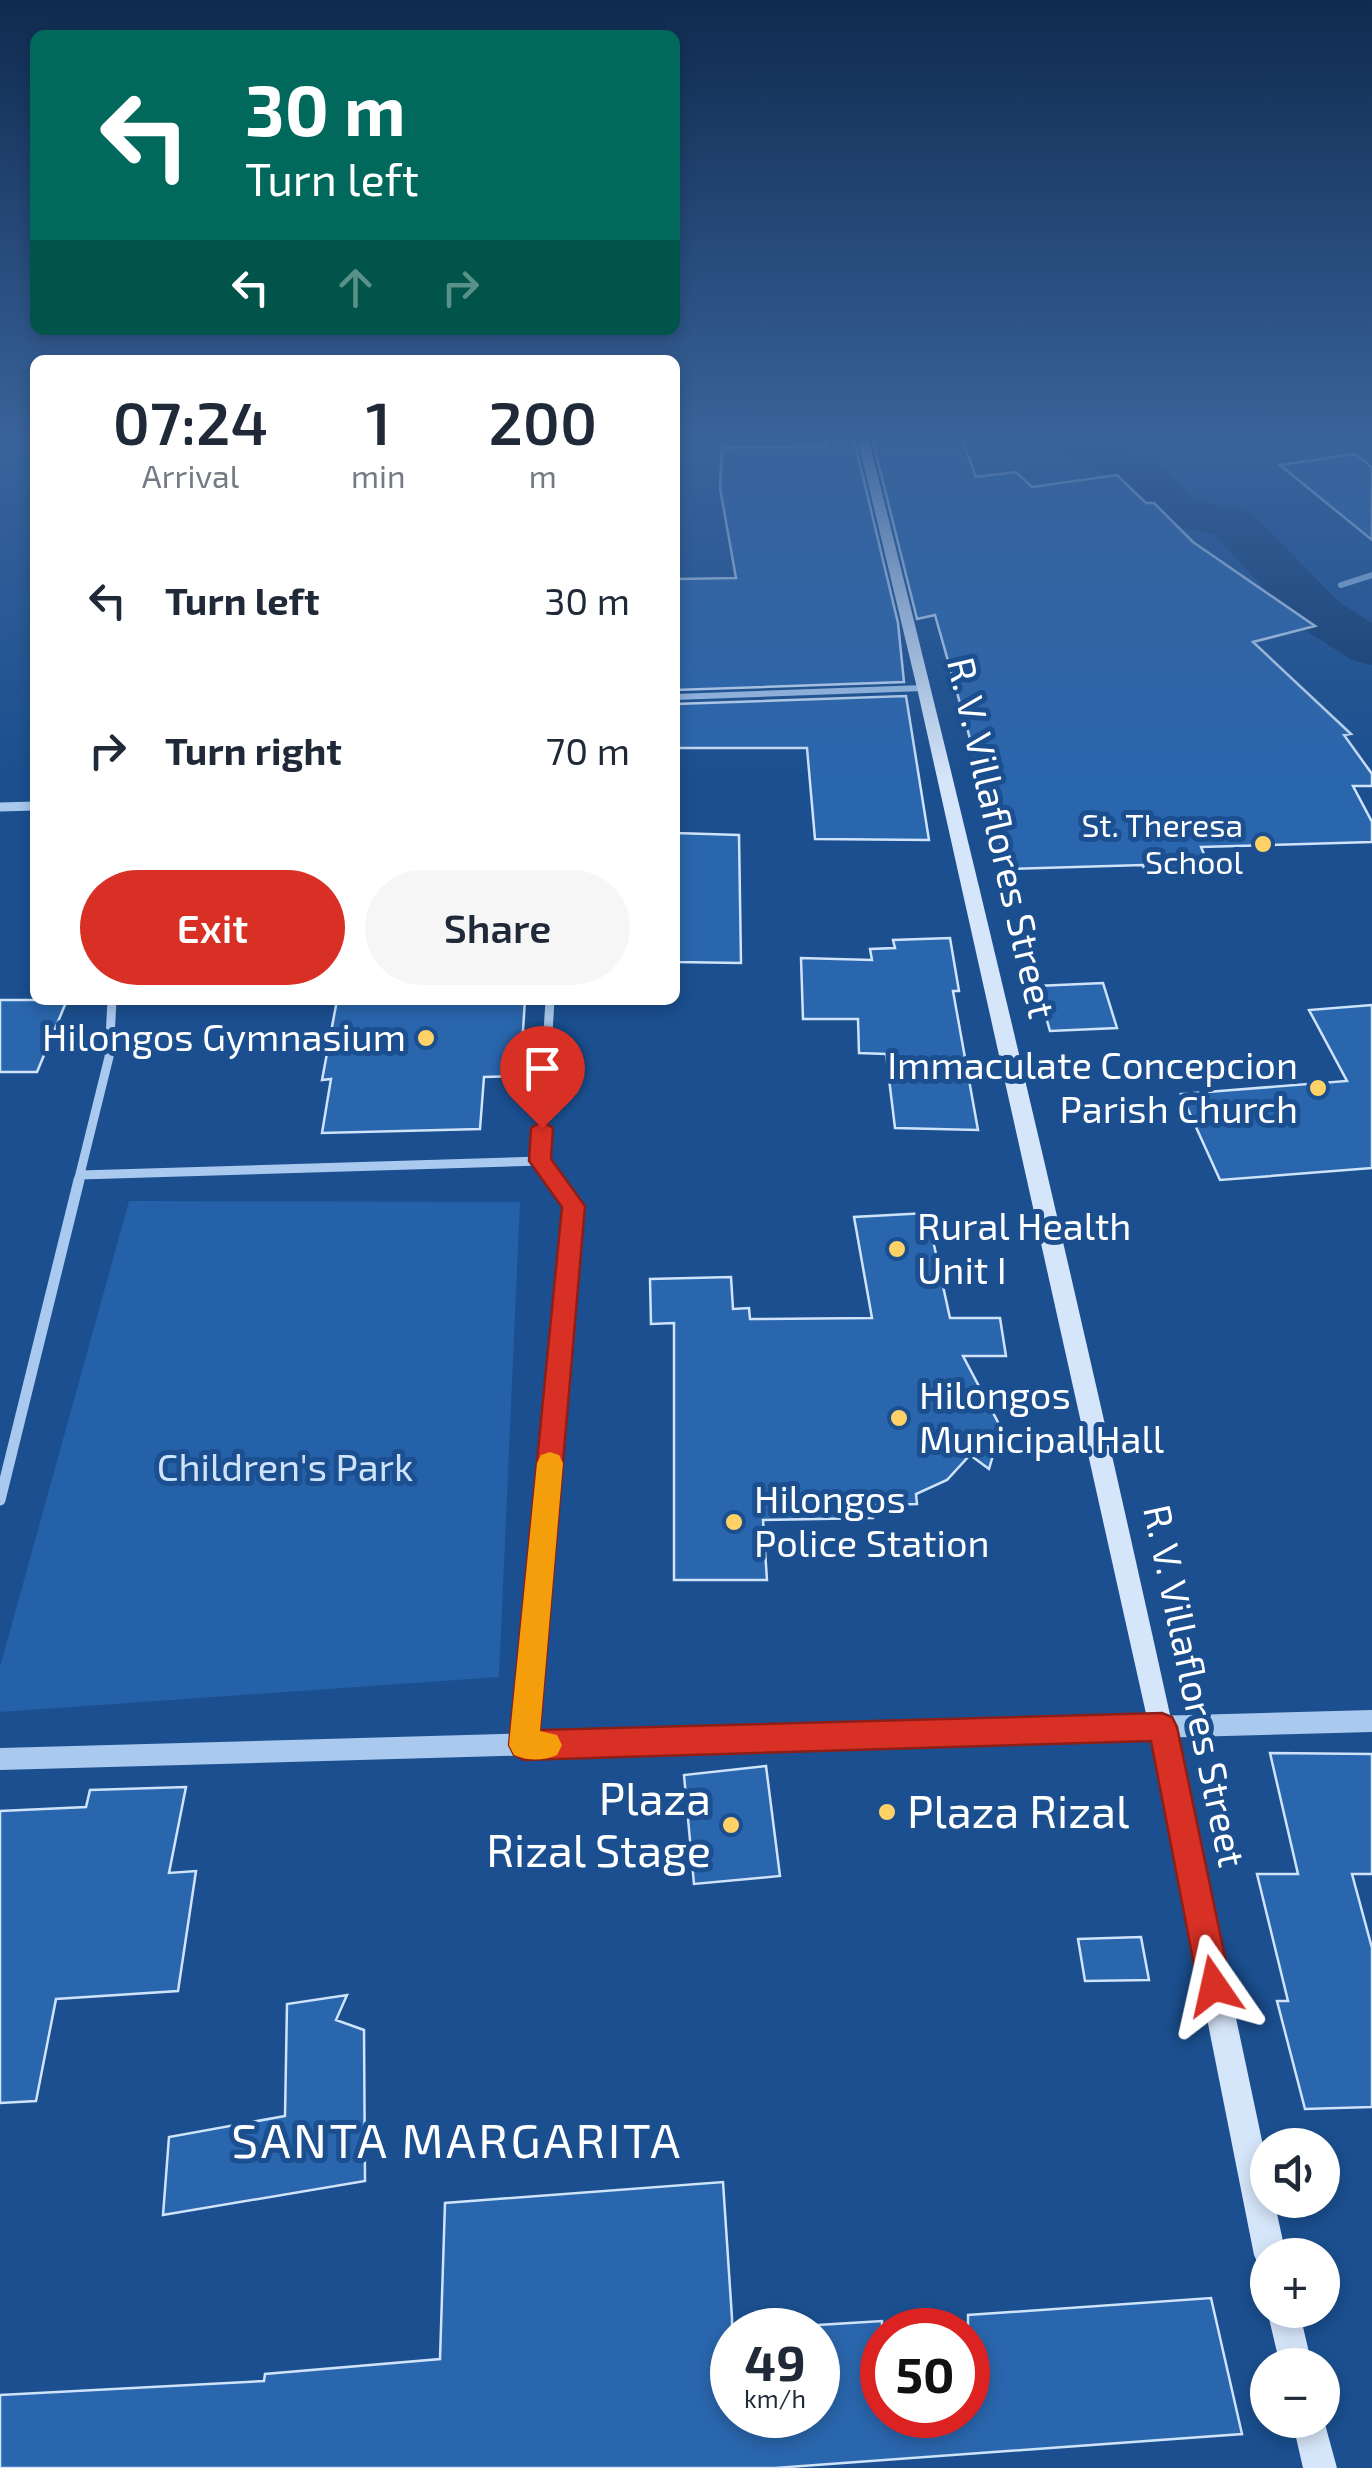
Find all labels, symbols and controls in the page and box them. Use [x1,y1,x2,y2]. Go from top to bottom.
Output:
text: 30 m [245,66,406,150]
icon: left [80,70,210,200]
text: Turn left [245,151,419,205]
icon: left [223,260,278,315]
icon: ahead [328,260,383,315]
icon: right [433,260,488,315]
text: 07:24 [113,385,268,457]
text: 1 [366,385,391,457]
text: 200 [488,385,597,457]
text: Arrival [142,456,239,494]
text: min [351,456,406,494]
text: m [529,456,557,494]
icon: left [80,573,135,628]
text: Turn left [165,577,320,623]
text: 30 m [544,577,630,623]
street label: R. V. Villaflores Street [939,653,1067,1022]
icon: right [80,723,135,778]
text: Turn right [165,727,342,773]
text: 70 m [546,727,630,773]
place label: St. Theresa School [1082,805,1243,880]
marker: St. Theresa School [1252,833,1274,855]
button: Exit [80,870,345,985]
button: Share [365,870,630,985]
place label: Hilongos Gymnasium [42,1013,406,1059]
pin [500,1026,585,1129]
marker: Hilongos Gymnasium [415,1027,437,1049]
icon: arrive [515,1041,570,1096]
place label: Immaculate Concepcion Parish Church [887,1041,1298,1131]
marker: Immaculate Concepcion Parish Church [1307,1077,1329,1099]
place label: Rural Health Unit I [917,1202,1131,1292]
marker: Rural Health Unit I [886,1238,908,1260]
place label: Hilongos Municipal Hall [919,1371,1164,1461]
marker: Hilongos Municipal Hall [888,1407,910,1429]
park label: Children's Park [157,1443,413,1489]
place label: Hilongos Police Station [754,1475,990,1565]
street label: R. V. Villaflores Street [1135,1500,1257,1871]
marker: Hilongos Police Station [723,1511,745,1533]
place label: Plaza Rizal Stage [486,1770,711,1876]
place label: Plaza Rizal [907,1783,1129,1837]
marker: Plaza Rizal [876,1801,898,1823]
marker: Plaza Rizal Stage [720,1814,742,1836]
position arrow [1162,1934,1266,2038]
district label: SANTA MARGARITA [231,2110,683,2168]
map controls [1250,2128,1340,2438]
button: sound [1250,2128,1340,2218]
button: + [1250,2238,1340,2328]
speed limit sign: 50 [860,2308,990,2438]
text: 49 [744,2331,806,2391]
button: − [1250,2348,1340,2438]
text: km/h [744,2383,806,2413]

